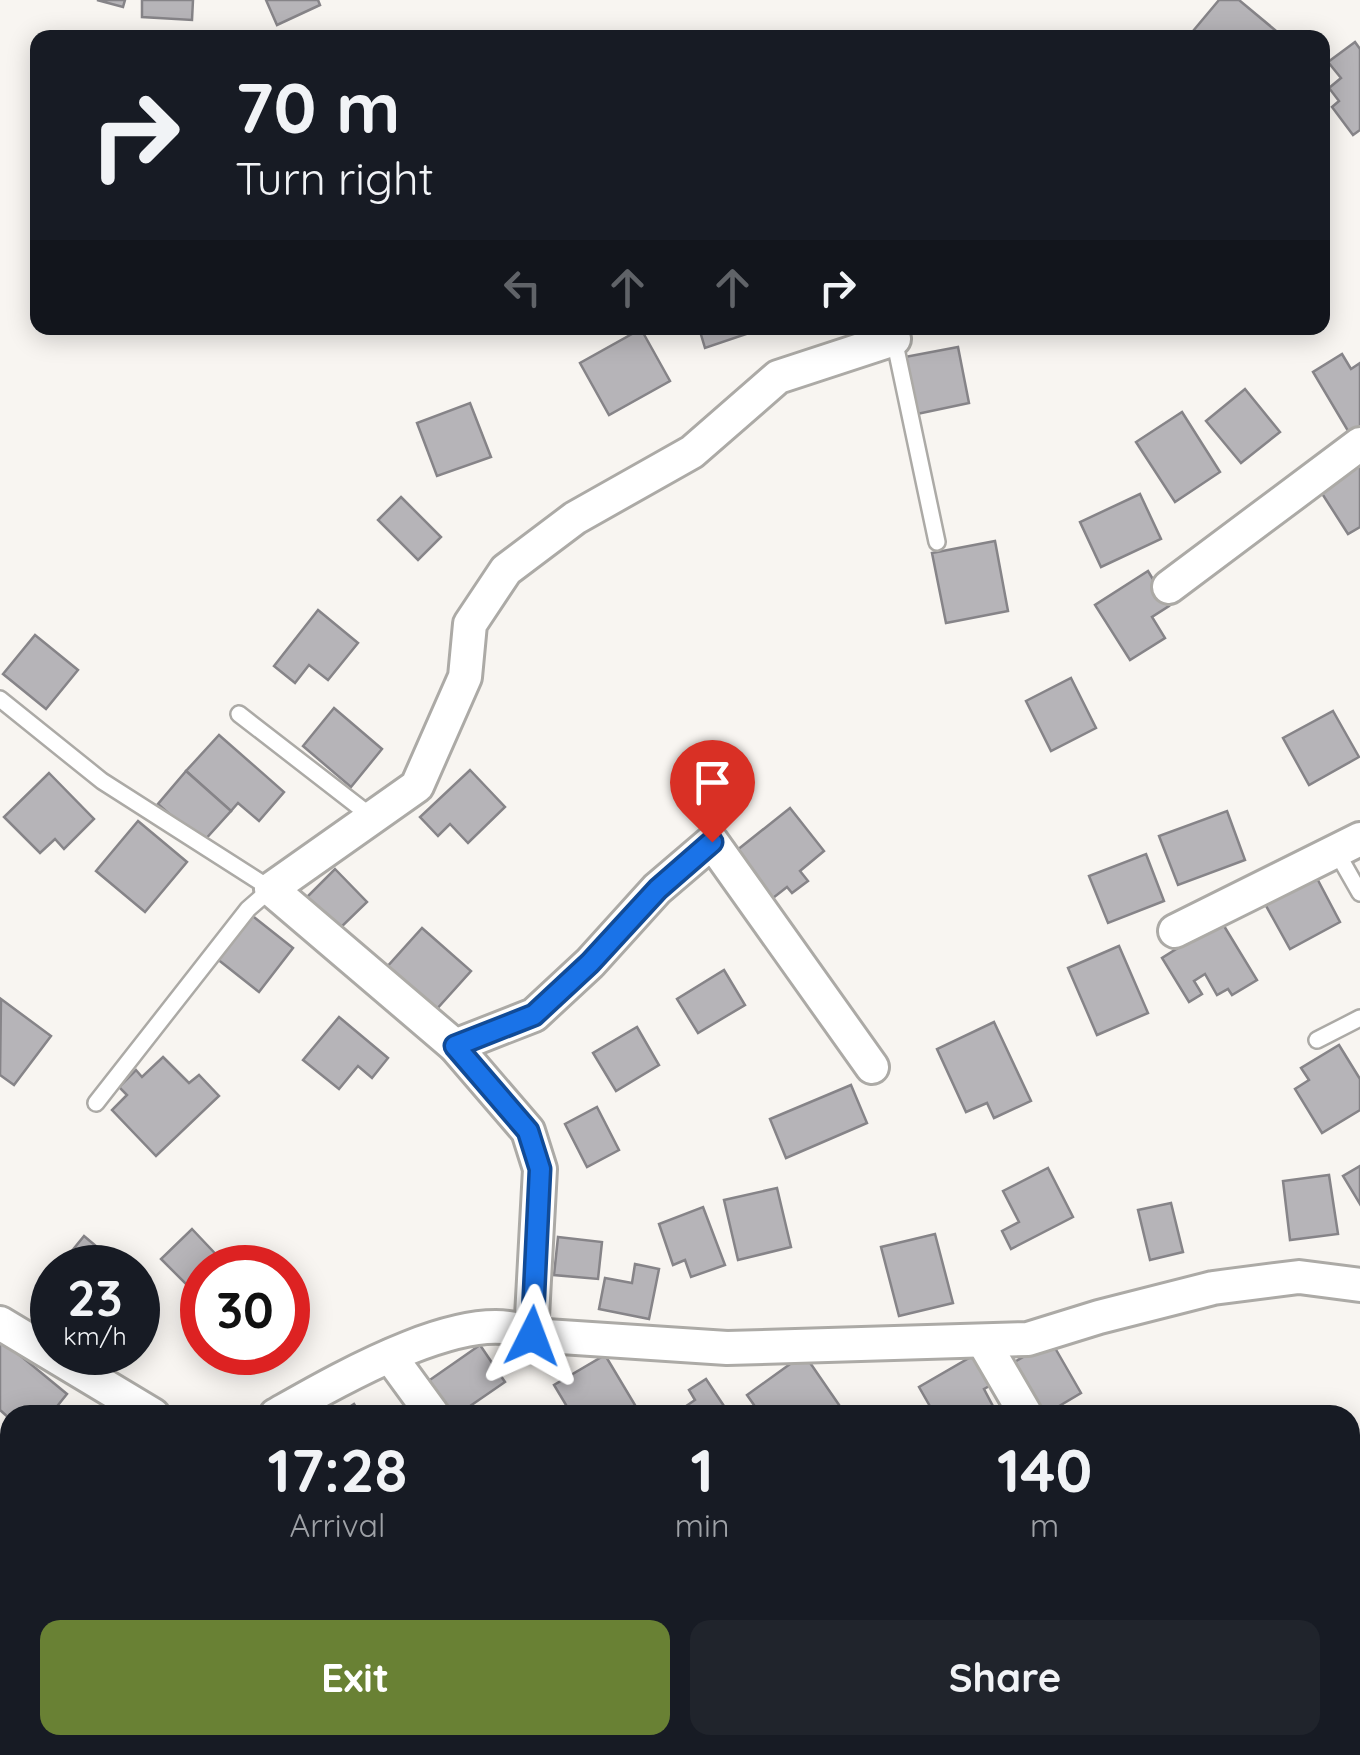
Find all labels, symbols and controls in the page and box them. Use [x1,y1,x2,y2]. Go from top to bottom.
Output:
text: 70 m [235,63,401,151]
icon: right [70,70,200,200]
text: Turn right [235,150,434,206]
icon: left [495,260,550,315]
icon: ahead [600,260,655,315]
icon: ahead [705,260,760,315]
icon: right [810,260,865,315]
pin [670,740,755,843]
icon: arrive [685,755,740,810]
speed limit sign: 30 [180,1245,310,1375]
text: 23 [67,1266,123,1329]
position arrow [480,1284,584,1388]
text: km/h [63,1320,127,1351]
text: 17:28 [268,1432,407,1507]
text: 1 [690,1432,714,1507]
text: 140 [997,1432,1092,1507]
text: Arrival [290,1505,385,1545]
text: min [675,1505,729,1545]
text: m [1030,1505,1059,1545]
button: Exit [40,1620,670,1735]
button: Share [690,1620,1320,1735]

